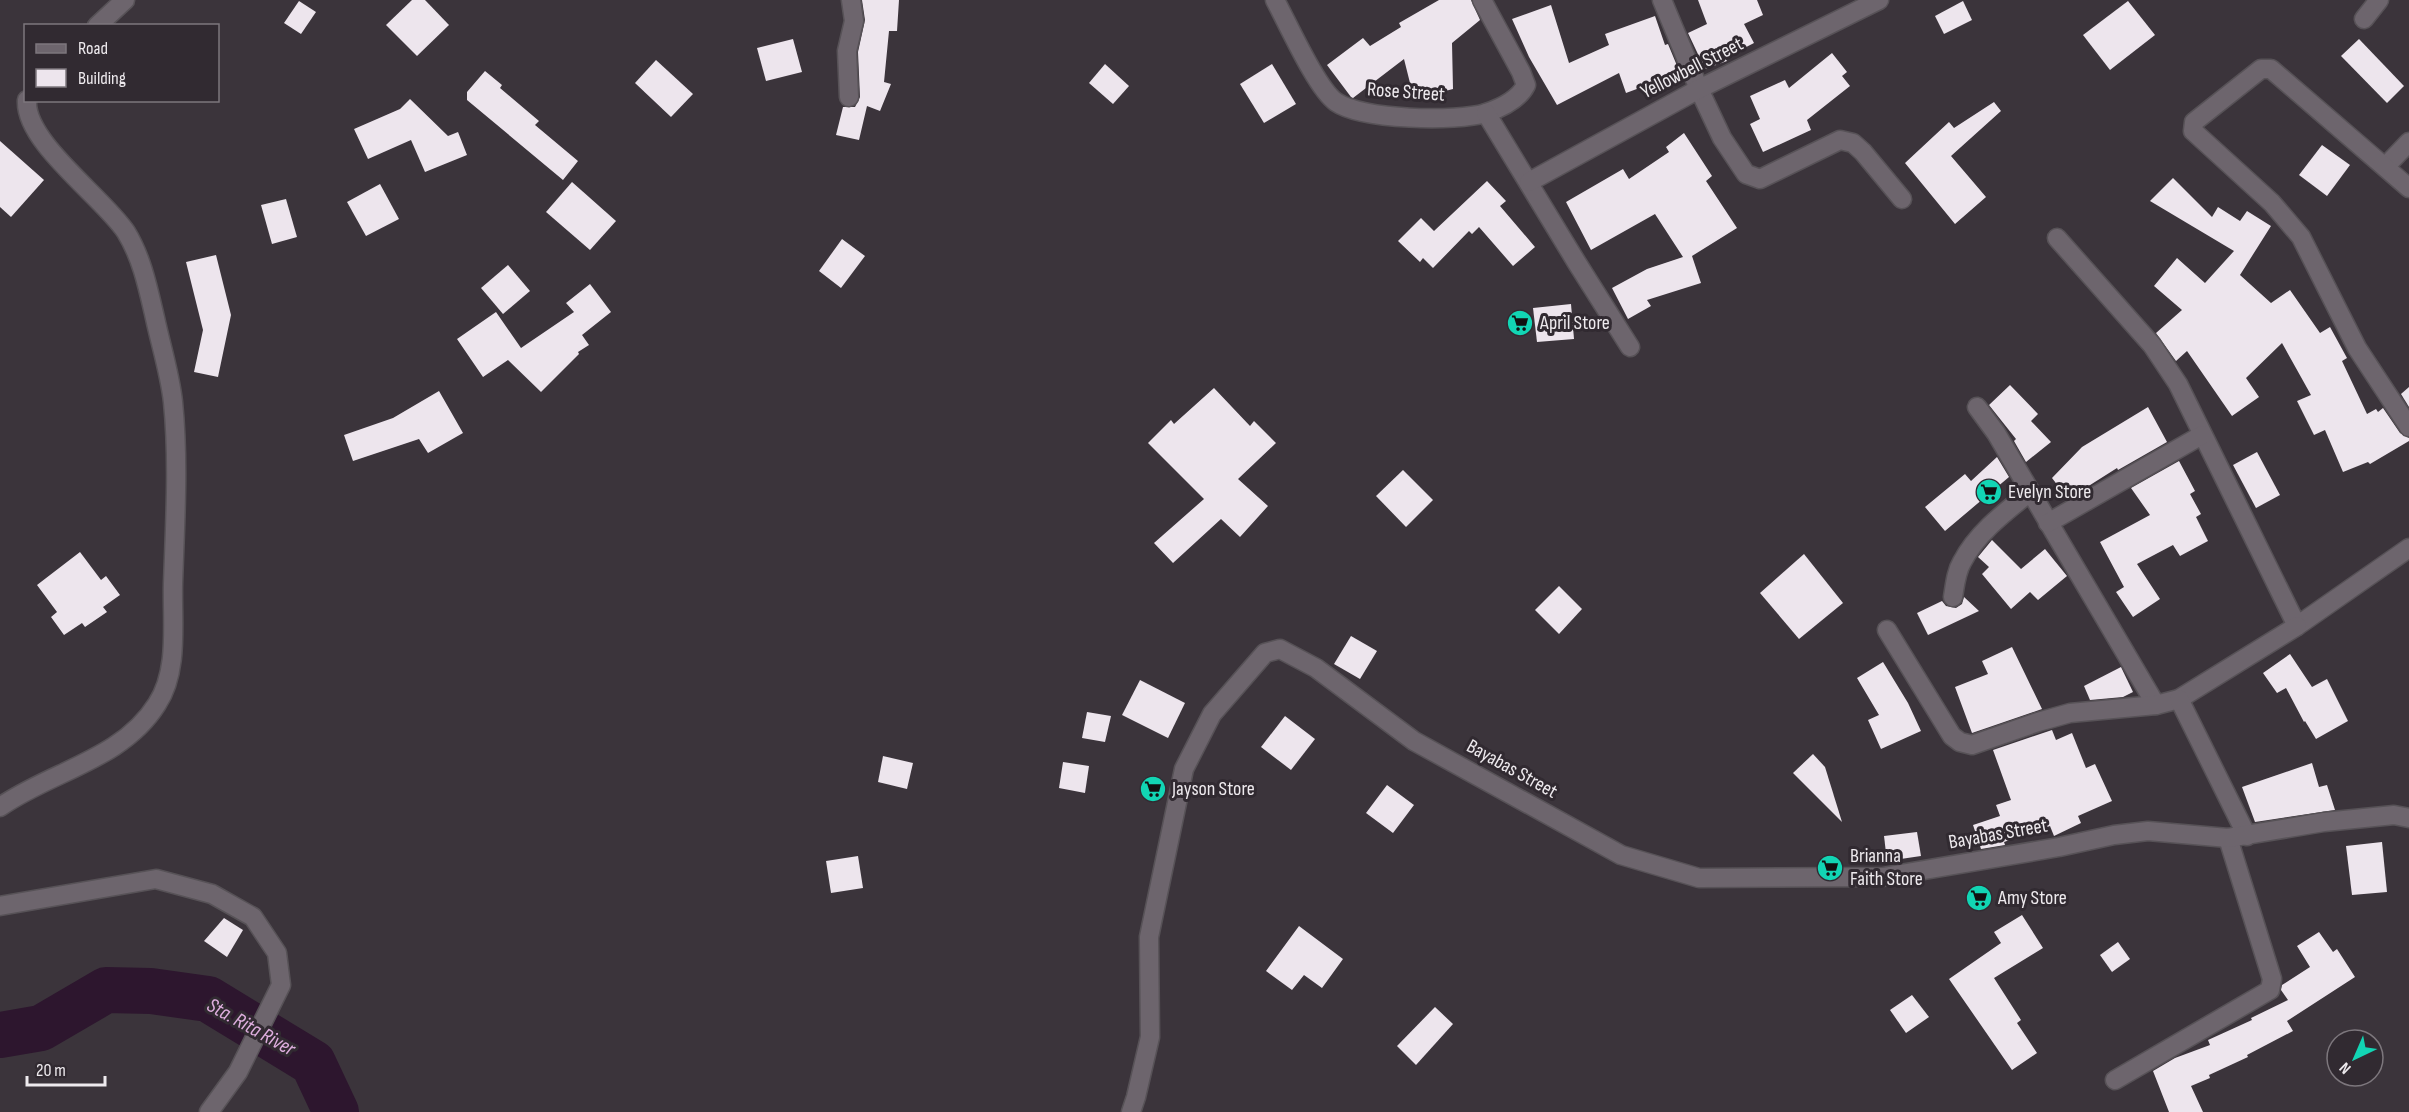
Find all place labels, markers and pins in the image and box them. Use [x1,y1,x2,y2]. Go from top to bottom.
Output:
supermarket icon: April Store [1505,308,1535,338]
place label: April Store [1539,311,1610,335]
supermarket icon: Evelyn Store [1974,477,2004,507]
place label: Evelyn Store [2008,480,2091,504]
supermarket icon: Jayson Store [1138,774,1168,804]
place label: Jayson Store [1171,777,1255,801]
place label: Brianna Faith Store [1850,844,1923,891]
supermarket icon: Brianna Faith Store [1815,853,1845,883]
supermarket icon: Amy Store [1964,883,1994,913]
place label: Amy Store [1997,886,2067,910]

